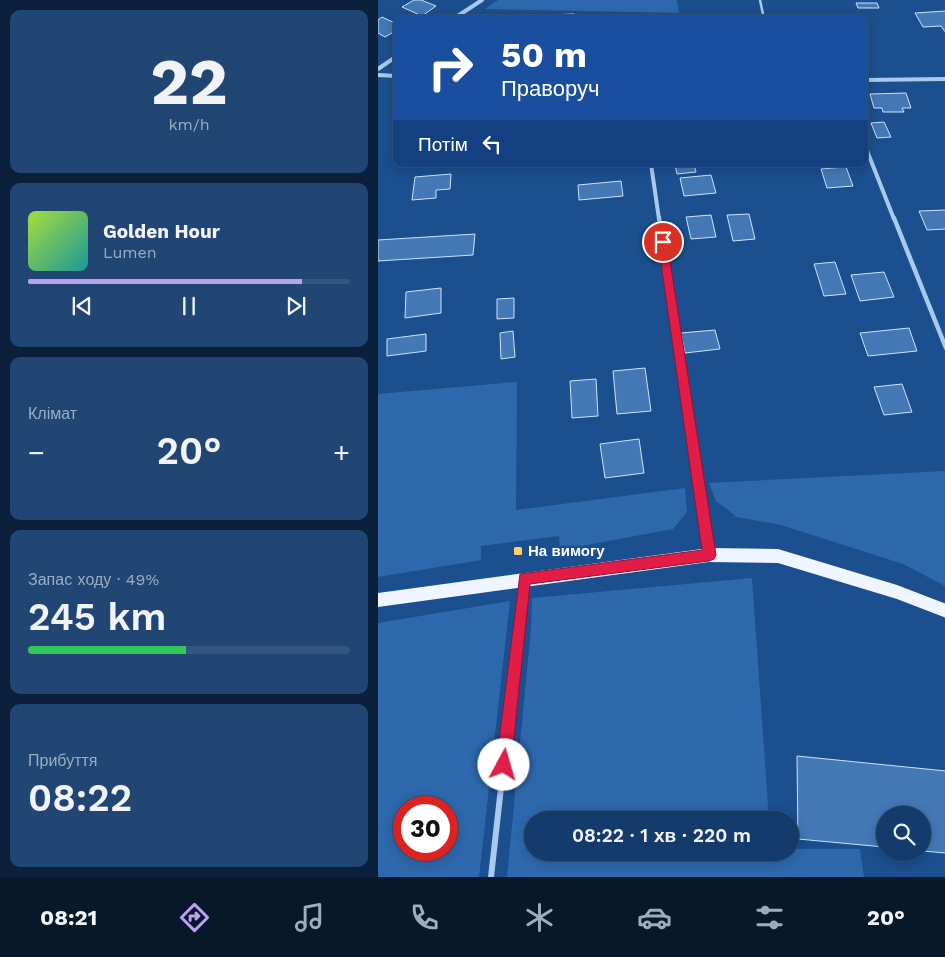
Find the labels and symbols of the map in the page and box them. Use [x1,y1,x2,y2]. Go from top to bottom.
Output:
pin [642,221,684,263]
place label: На вимогу [528,542,605,560]
marker: На вимогу [512,545,524,557]
position arrow [477,738,529,790]
speed limit sign: 30 [393,796,458,861]

